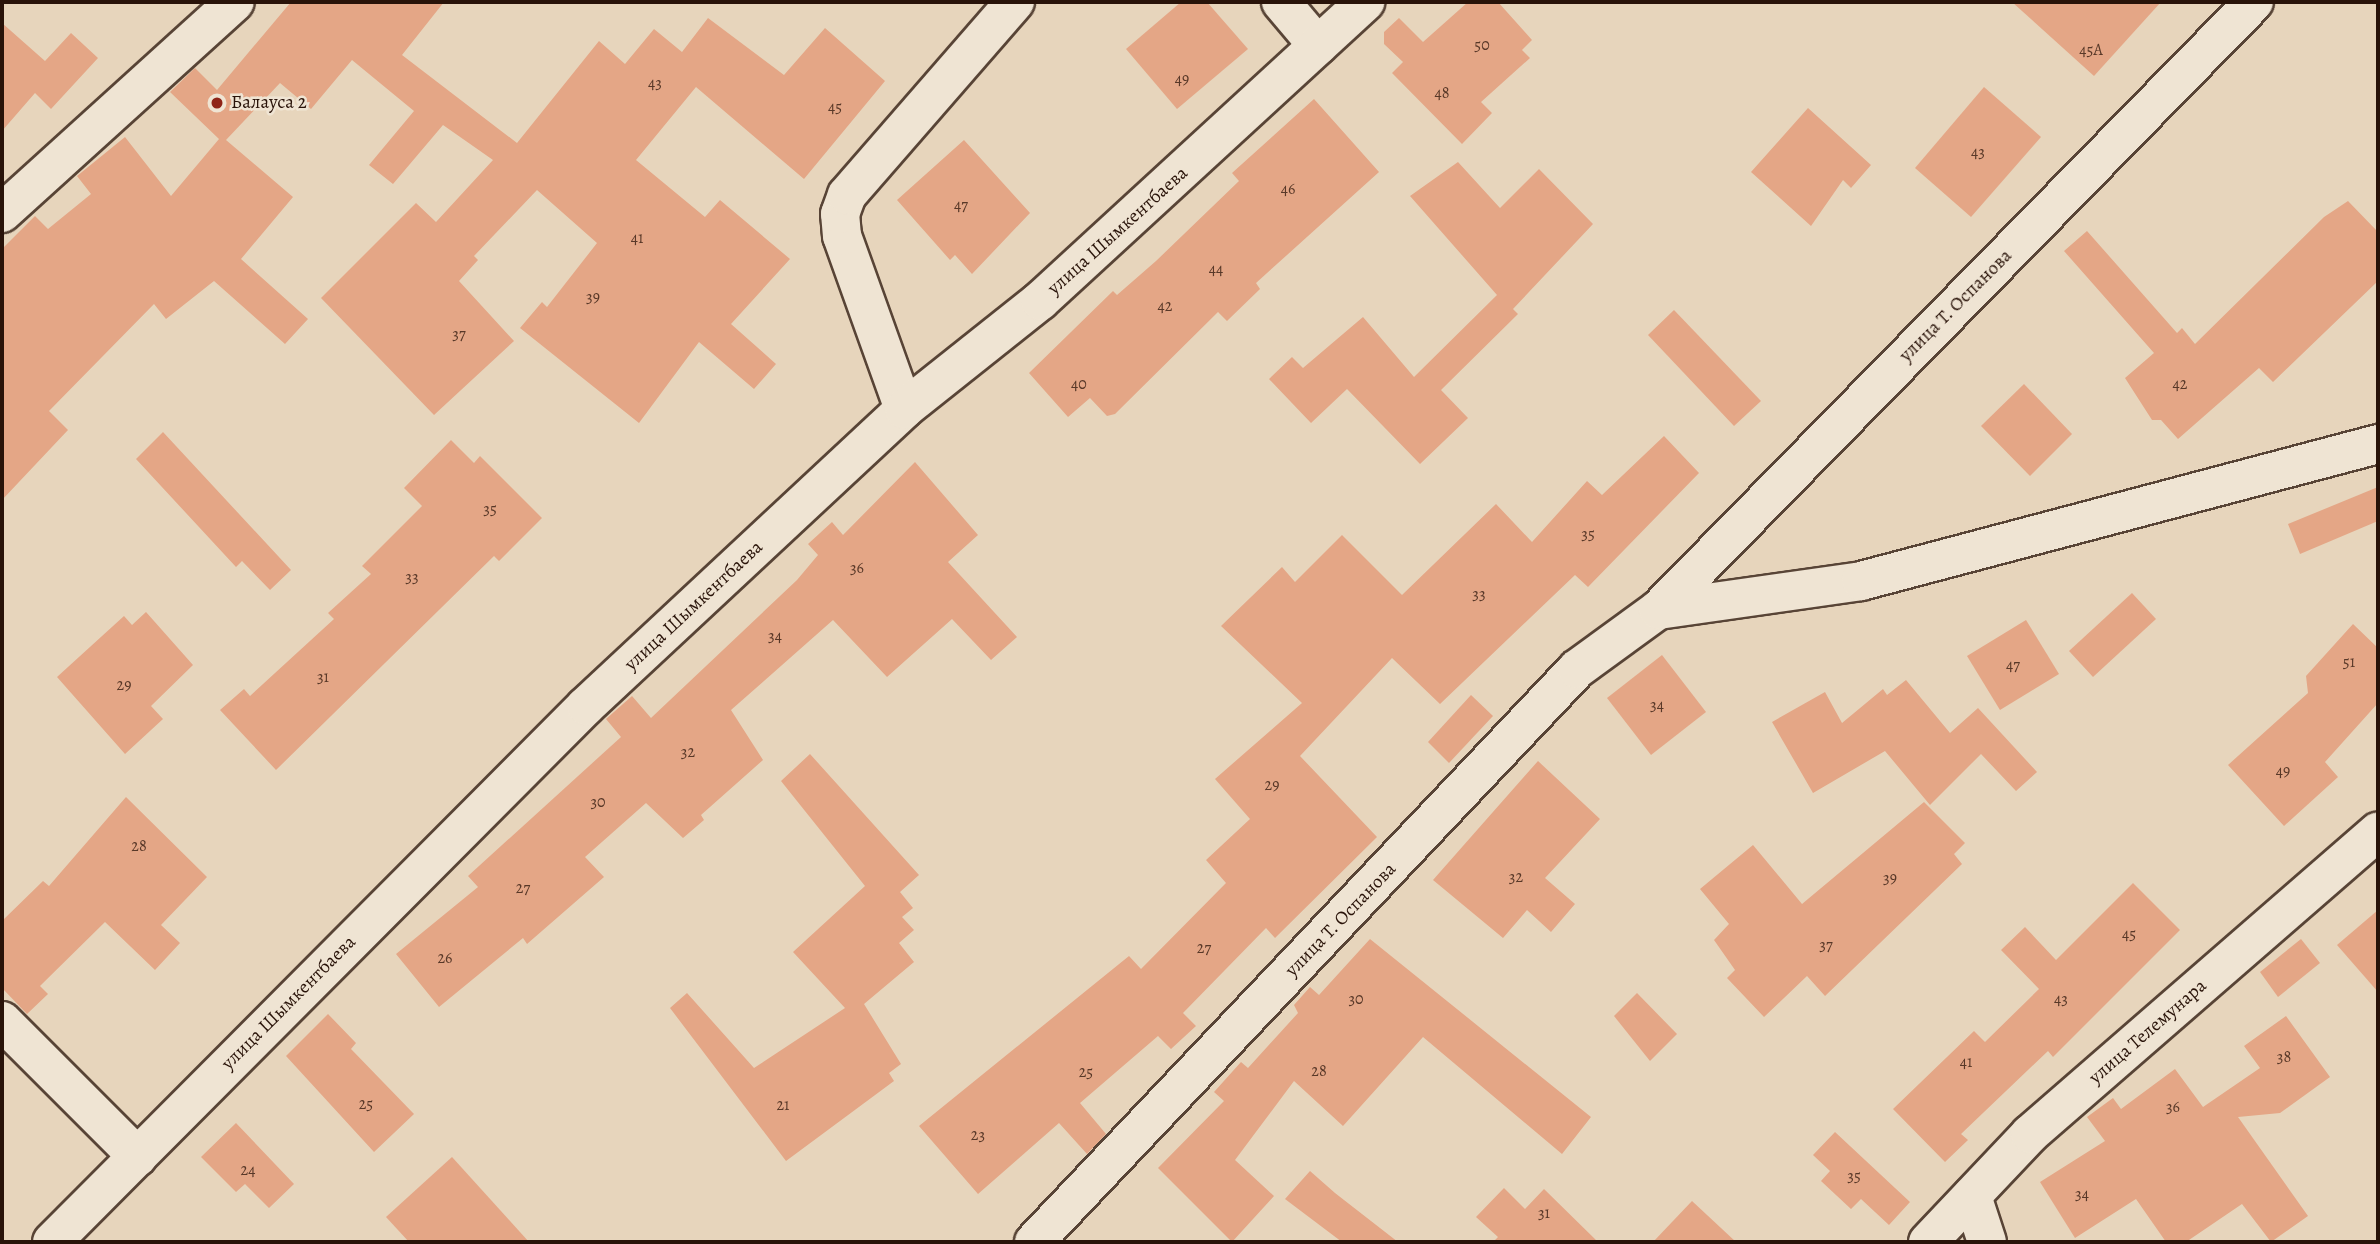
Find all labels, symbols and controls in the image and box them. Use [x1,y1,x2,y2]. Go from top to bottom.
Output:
house number: 50 [1474,35,1490,55]
house number: 45А [2079,40,2103,60]
house number: 49 [1175,69,1189,89]
house number: 43 [648,73,662,93]
house number: 48 [1434,83,1450,103]
place label: Балауса 2 [231,92,307,114]
marker: Балауса 2 [209,95,225,111]
house number: 45 [828,97,842,117]
house number: 43 [1971,142,1985,162]
street label: улица Шымкентбаева [1043,162,1193,300]
house number: 46 [1281,179,1295,199]
house number: 47 [954,195,968,215]
house number: 41 [631,228,643,248]
street label: улица Т. Оспанова [1895,245,2017,367]
house number: 44 [1209,259,1223,279]
house number: 39 [586,287,600,307]
house number: 42 [1158,296,1172,316]
house number: 37 [452,324,466,344]
house number: 40 [1071,374,1087,394]
house number: 42 [2173,374,2187,394]
house number: 35 [483,499,497,519]
house number: 35 [1581,524,1595,544]
street label: улица Шымкентбаева [620,536,768,676]
house number: 36 [850,558,864,578]
house number: 33 [405,567,419,587]
house number: 33 [1472,584,1486,604]
house number: 34 [768,626,782,646]
house number: 51 [2343,652,2355,672]
house number: 47 [2006,655,2020,675]
house number: 31 [317,667,329,687]
house number: 29 [117,675,131,695]
house number: 34 [1650,695,1664,715]
house number: 32 [681,742,695,762]
house number: 49 [2276,761,2290,781]
house number: 29 [1265,775,1279,795]
house number: 30 [590,792,606,812]
house number: 28 [131,836,147,856]
street label: улица Т. Оспанова [1281,858,1401,982]
house number: 32 [1509,867,1523,887]
house number: 39 [1883,868,1897,888]
house number: 27 [516,878,530,898]
house number: 45 [2122,924,2136,944]
street label: улица Шымкентбаева [217,931,361,1075]
house number: 37 [1819,935,1833,955]
house number: 27 [1197,938,1211,958]
house number: 26 [438,948,452,968]
street label: улица Телемунара [2085,975,2211,1089]
house number: 30 [1348,989,1364,1009]
house number: 43 [2054,989,2068,1009]
house number: 38 [2277,1047,2291,1067]
house number: 41 [1960,1052,1972,1072]
house number: 28 [1311,1061,1327,1081]
house number: 25 [1079,1062,1093,1082]
house number: 25 [359,1094,373,1114]
house number: 21 [776,1095,790,1115]
house number: 36 [2166,1097,2180,1117]
house number: 23 [971,1125,985,1145]
house number: 24 [241,1160,255,1180]
house number: 35 [1847,1166,1861,1186]
house number: 34 [2075,1184,2089,1204]
house number: 31 [1538,1203,1550,1223]

